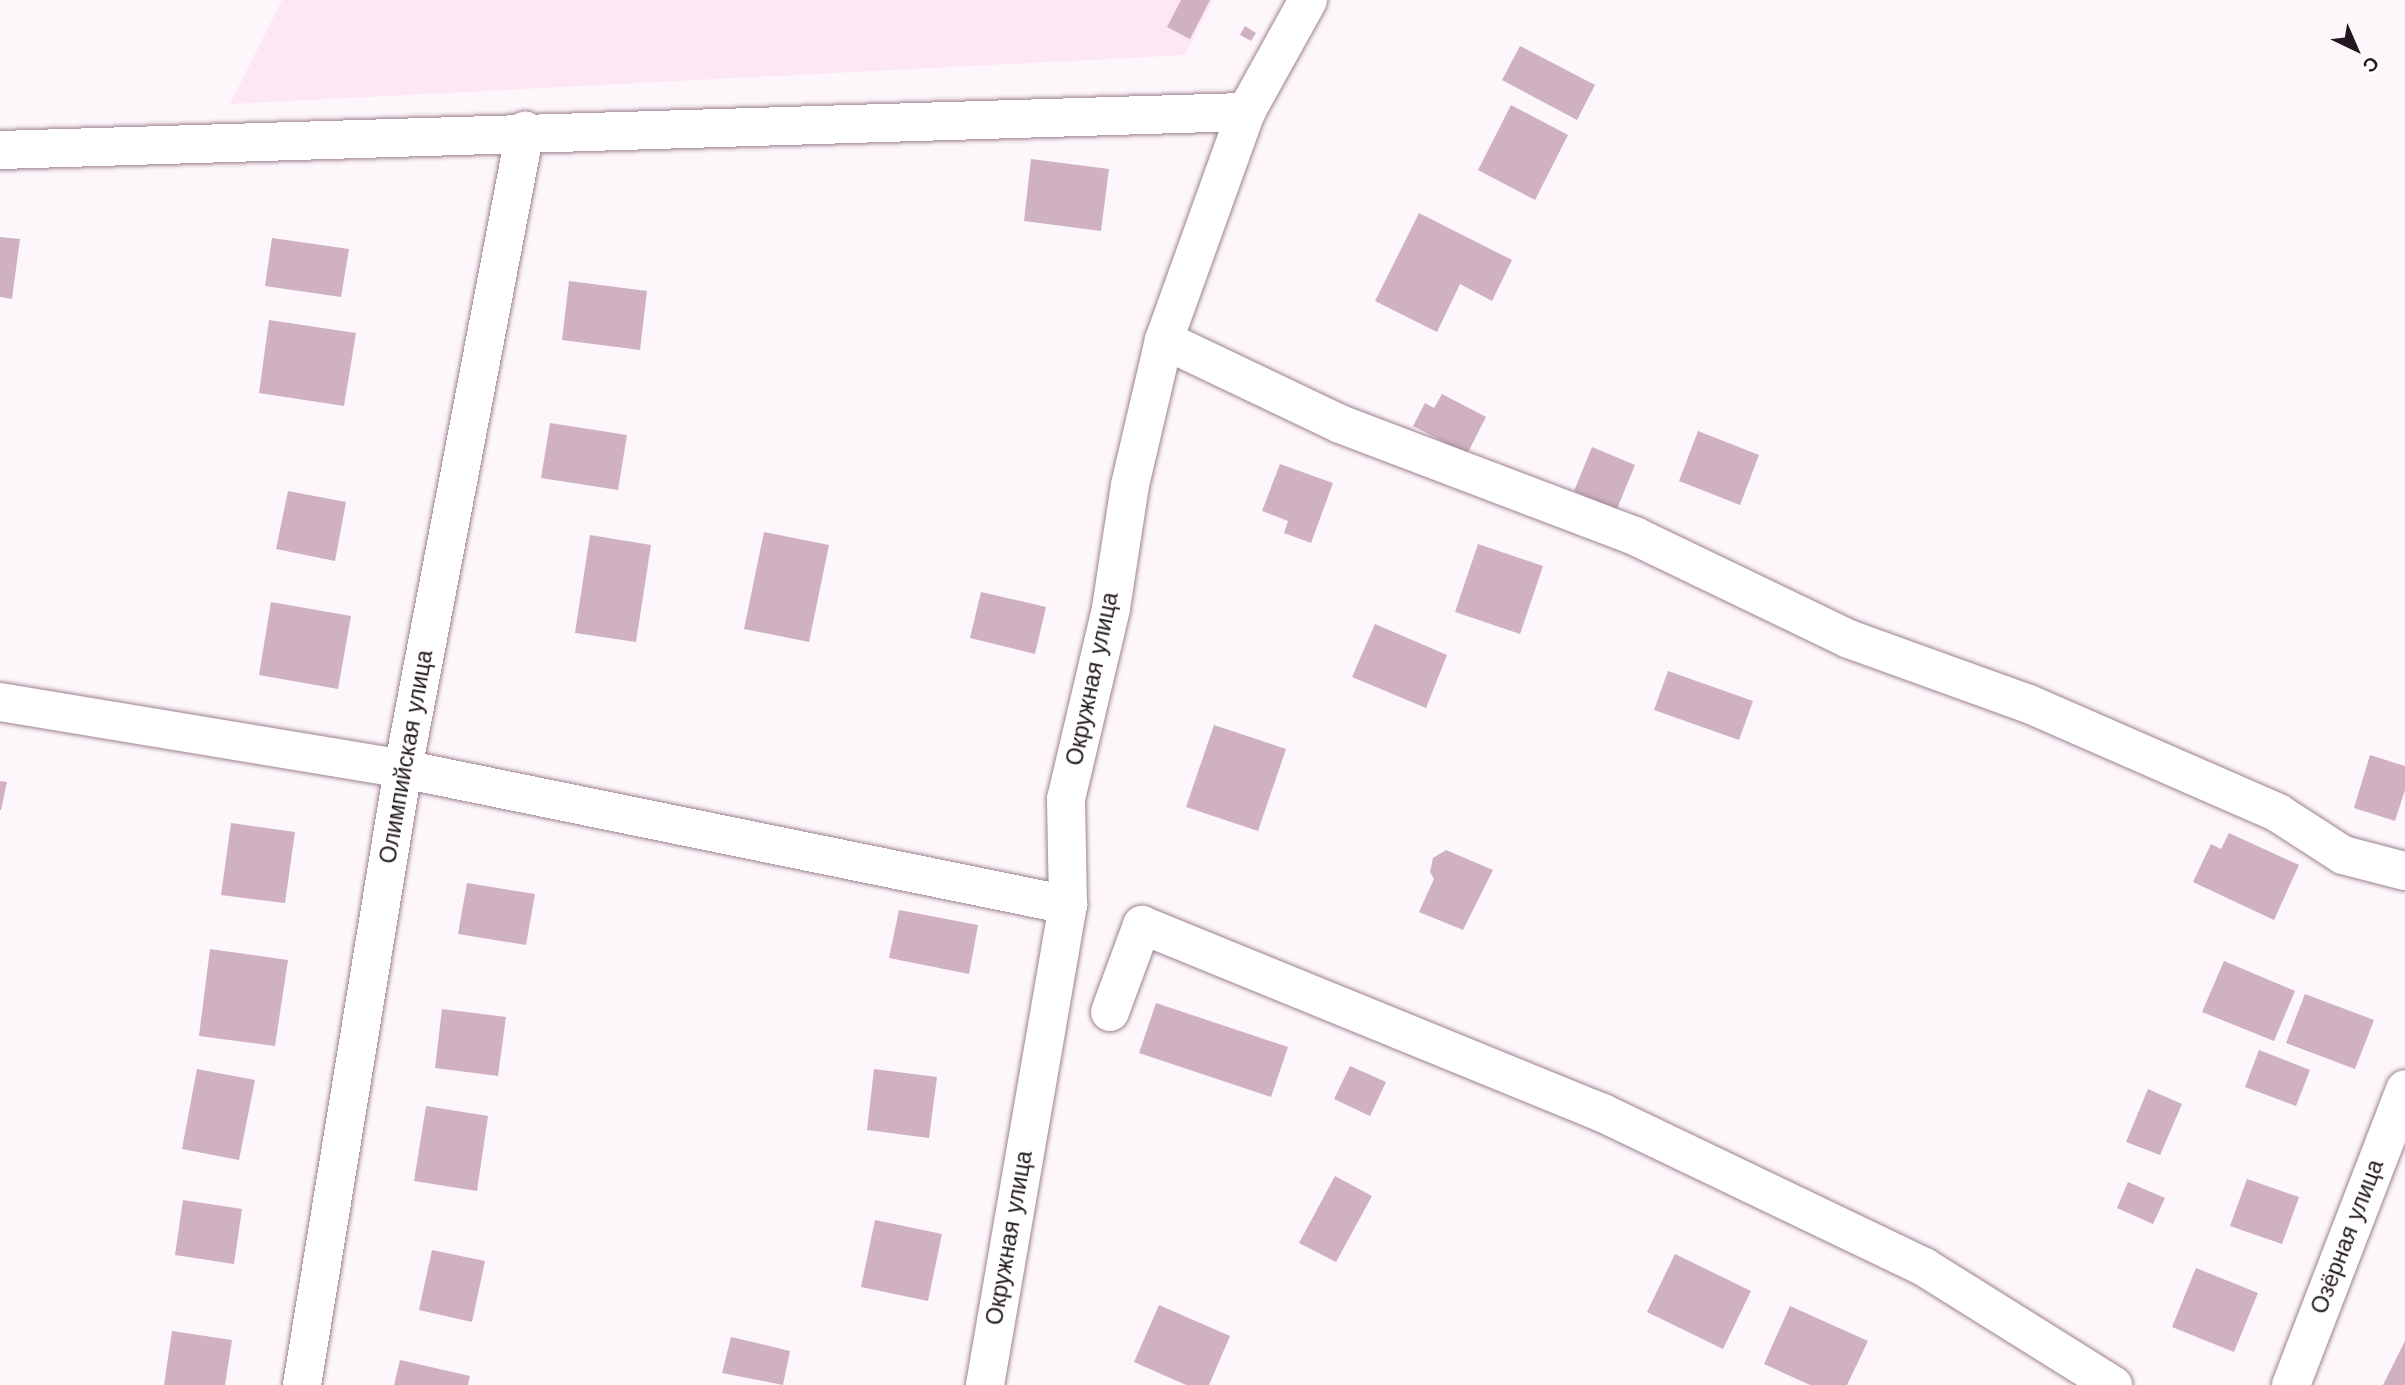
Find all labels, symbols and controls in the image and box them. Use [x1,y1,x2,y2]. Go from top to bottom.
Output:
north arrow [2321,14,2391,84]
text: С [2358,51,2384,78]
street label: Окружная улица [1061,590,1125,768]
street label: Олимпийская улица [375,648,439,866]
street label: Окружная улица [981,1149,1039,1327]
street label: Озёрная улица [2306,1156,2390,1318]

